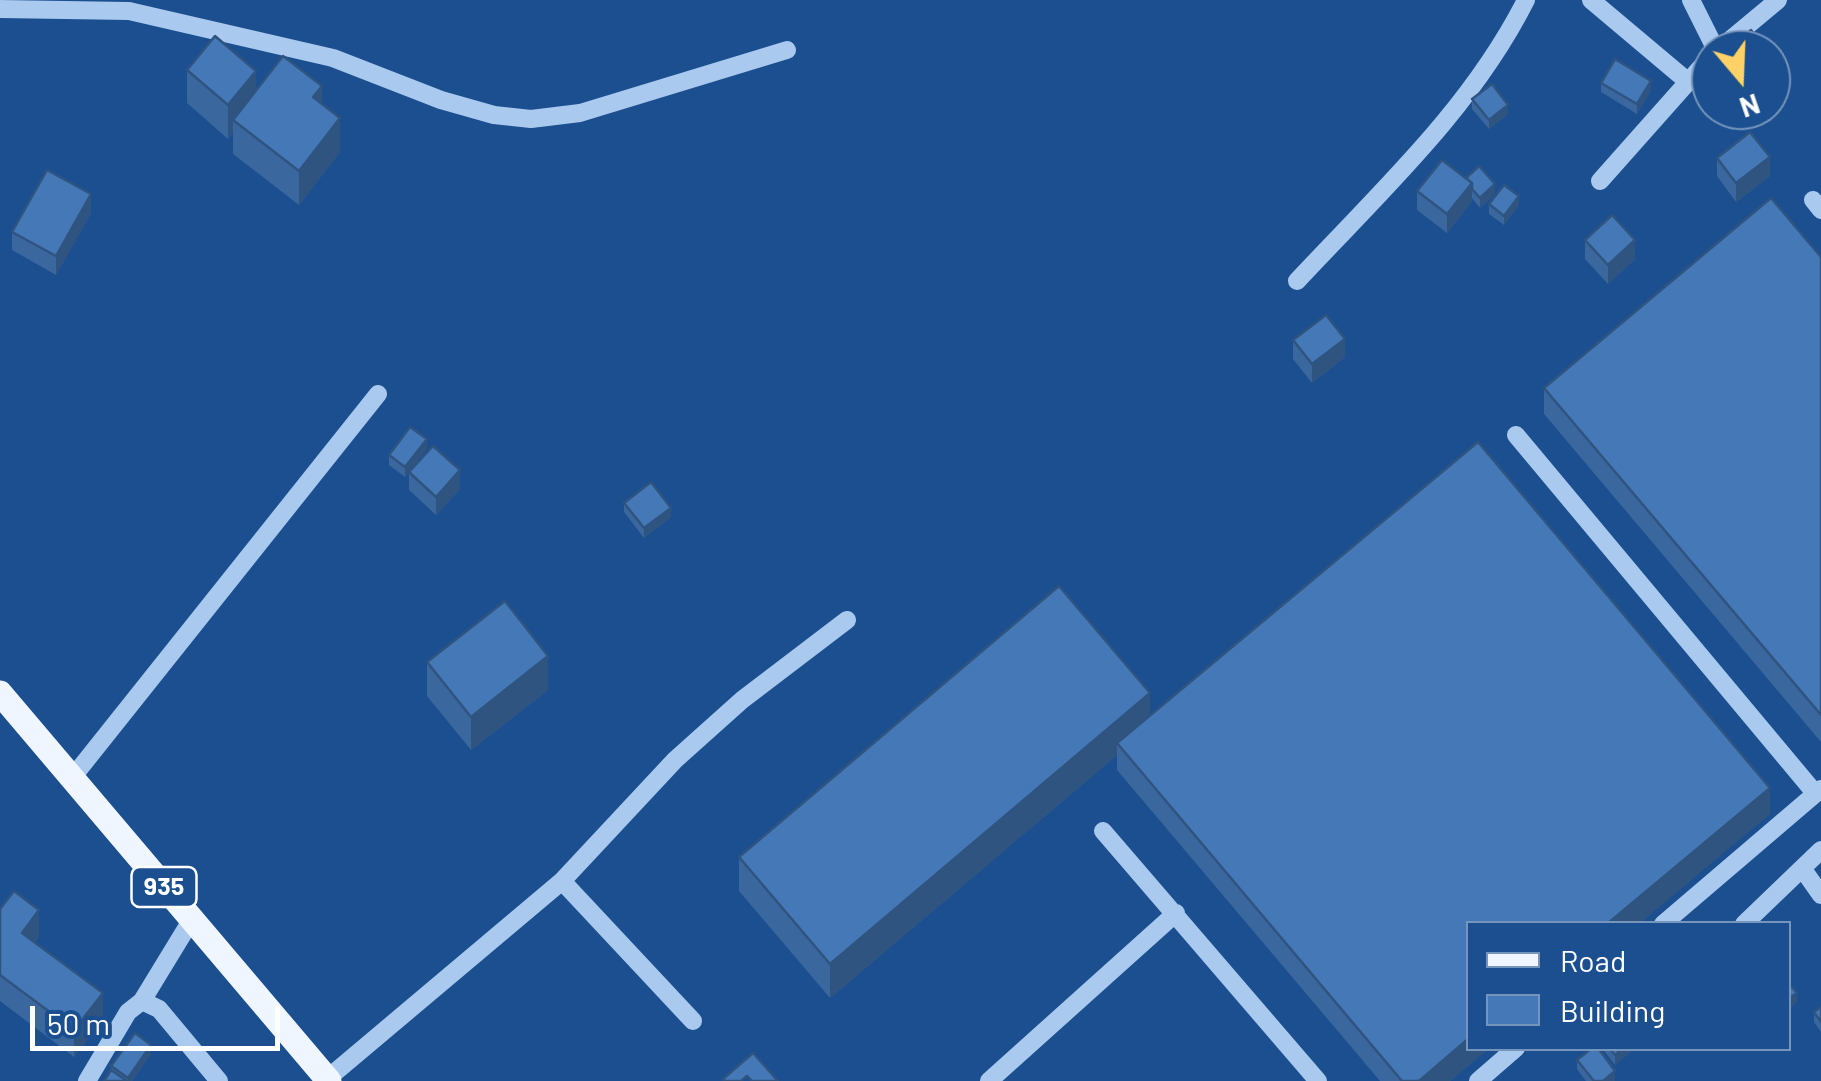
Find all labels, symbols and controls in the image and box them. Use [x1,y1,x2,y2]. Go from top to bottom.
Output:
north arrow [1691,30,1791,130]
text: N [1736,87,1764,126]
road number: 935 [132,867,196,907]
legend [1466,921,1791,1051]
text: Road [1560,942,1626,978]
scale bar [35,986,285,1048]
text: Building [1560,992,1665,1028]
text: 50 m [47,1005,110,1041]

